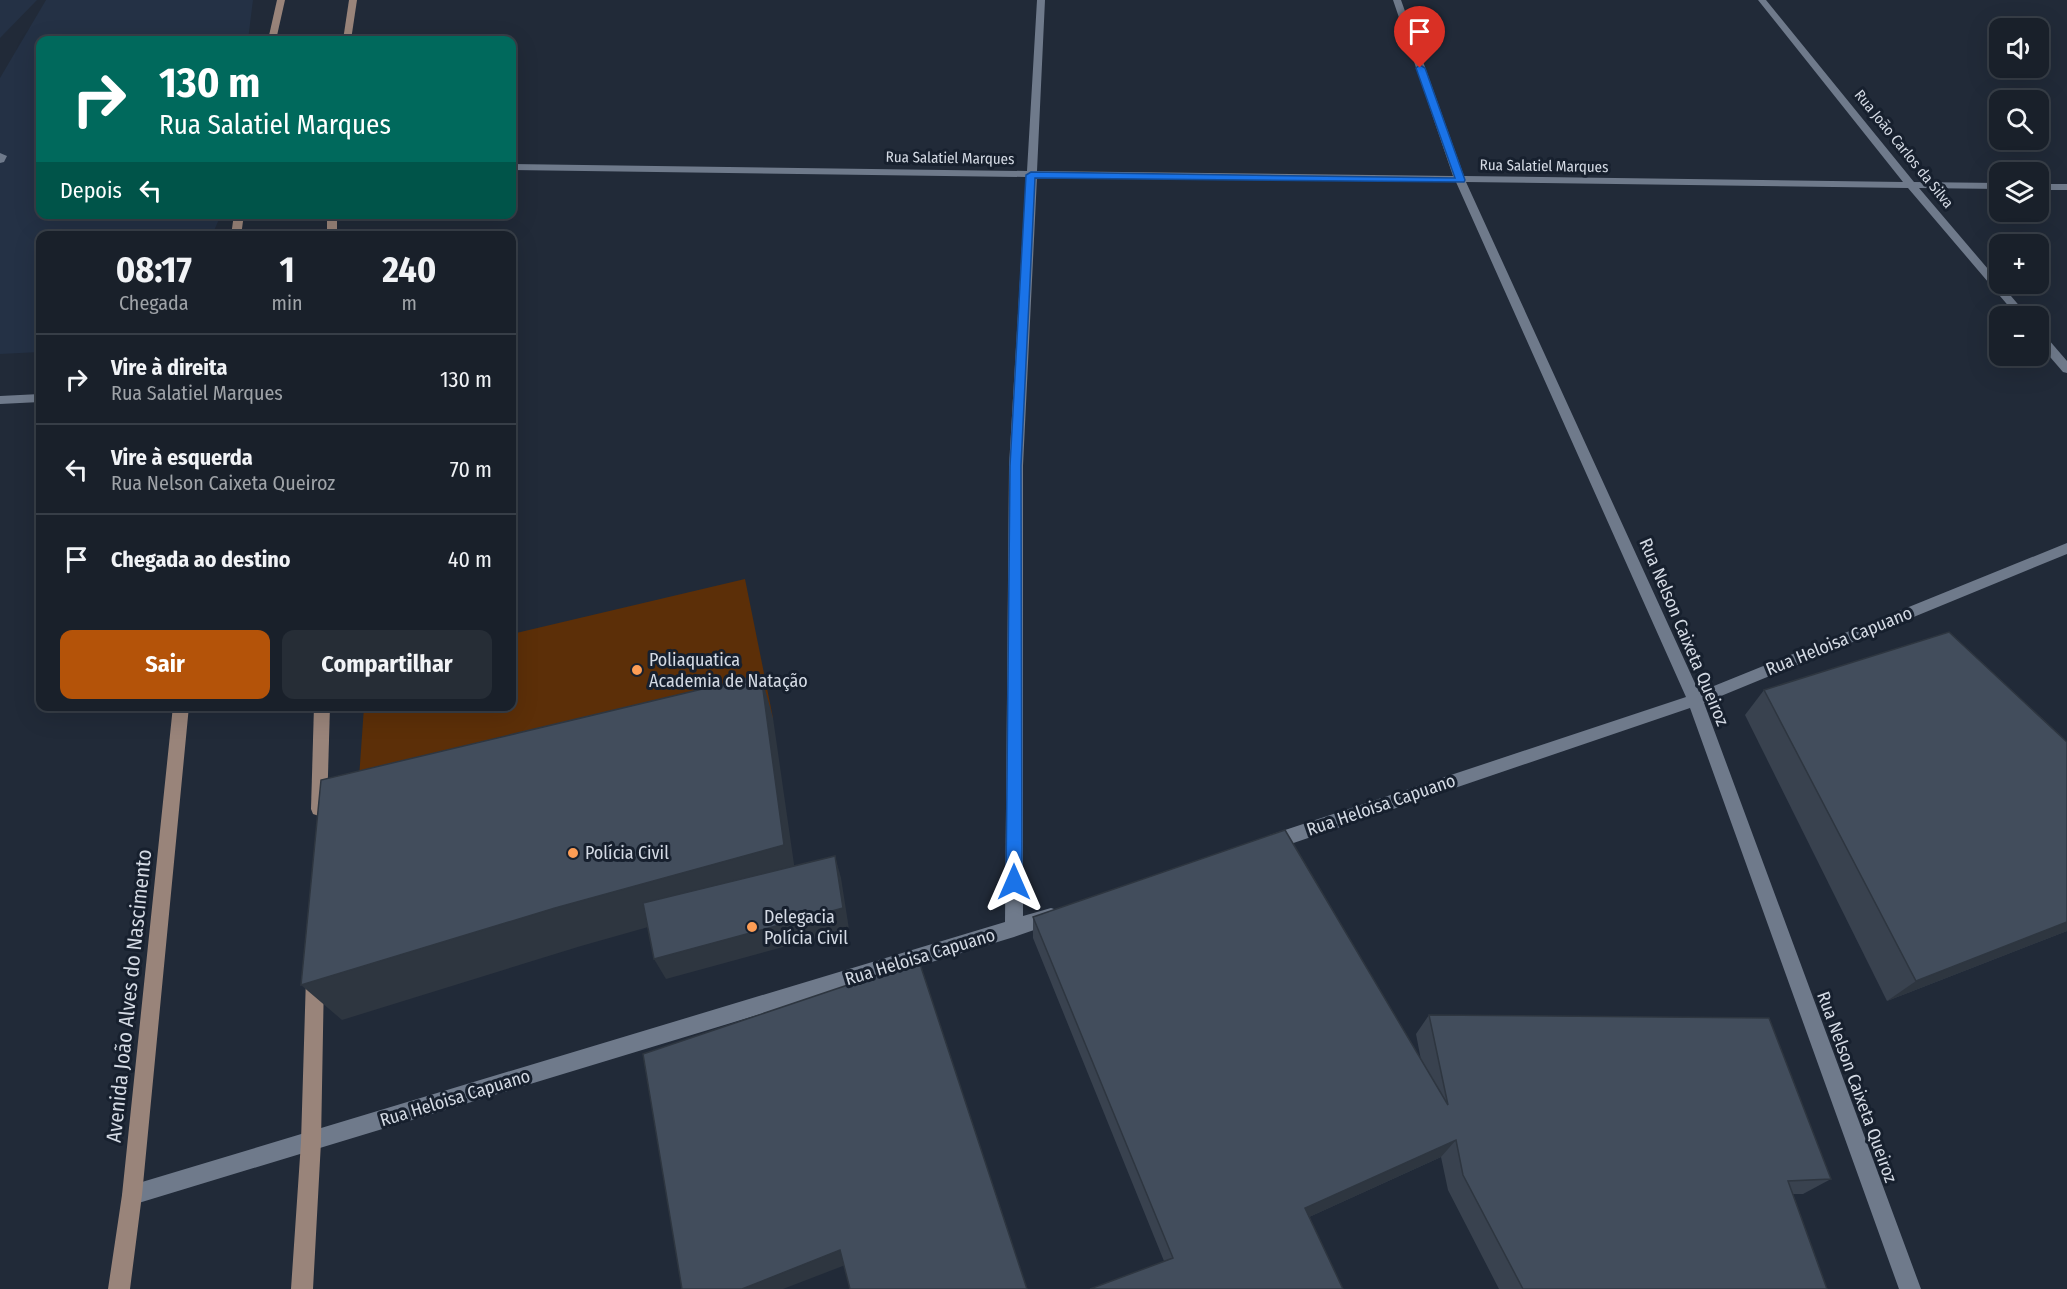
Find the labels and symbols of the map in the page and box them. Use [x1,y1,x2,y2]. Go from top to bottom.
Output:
pin [1394,6,1445,68]
street label: Rua João Carlos da Silva [1851,86,1957,212]
street label: Rua Salatiel Marques [885,148,1015,168]
street label: Rua Salatiel Marques [1479,156,1609,176]
street label: Rua Nelson Caixeta Queiroz [1634,535,1734,729]
street label: Rua Heloisa Capuano [1763,602,1915,680]
place label: Poliaquatica Academia de Natação [649,649,808,692]
marker: Poliaquatica Academia de Natação [630,663,644,677]
street label: Rua Heloisa Capuano [1304,769,1458,841]
place label: Polícia Civil [585,842,669,864]
marker: Polícia Civil [566,846,580,860]
street label: Avenida João Alves do Nascimento [101,848,157,1144]
position arrow [982,850,1046,914]
place label: Delegacia Polícia Civil [764,906,848,949]
marker: Delegacia Polícia Civil [745,920,759,934]
street label: Rua Heloisa Capuano [842,924,998,990]
street label: Rua Nelson Caixeta Queiroz [1812,988,1902,1186]
street label: Rua Heloisa Capuano [377,1065,533,1131]

